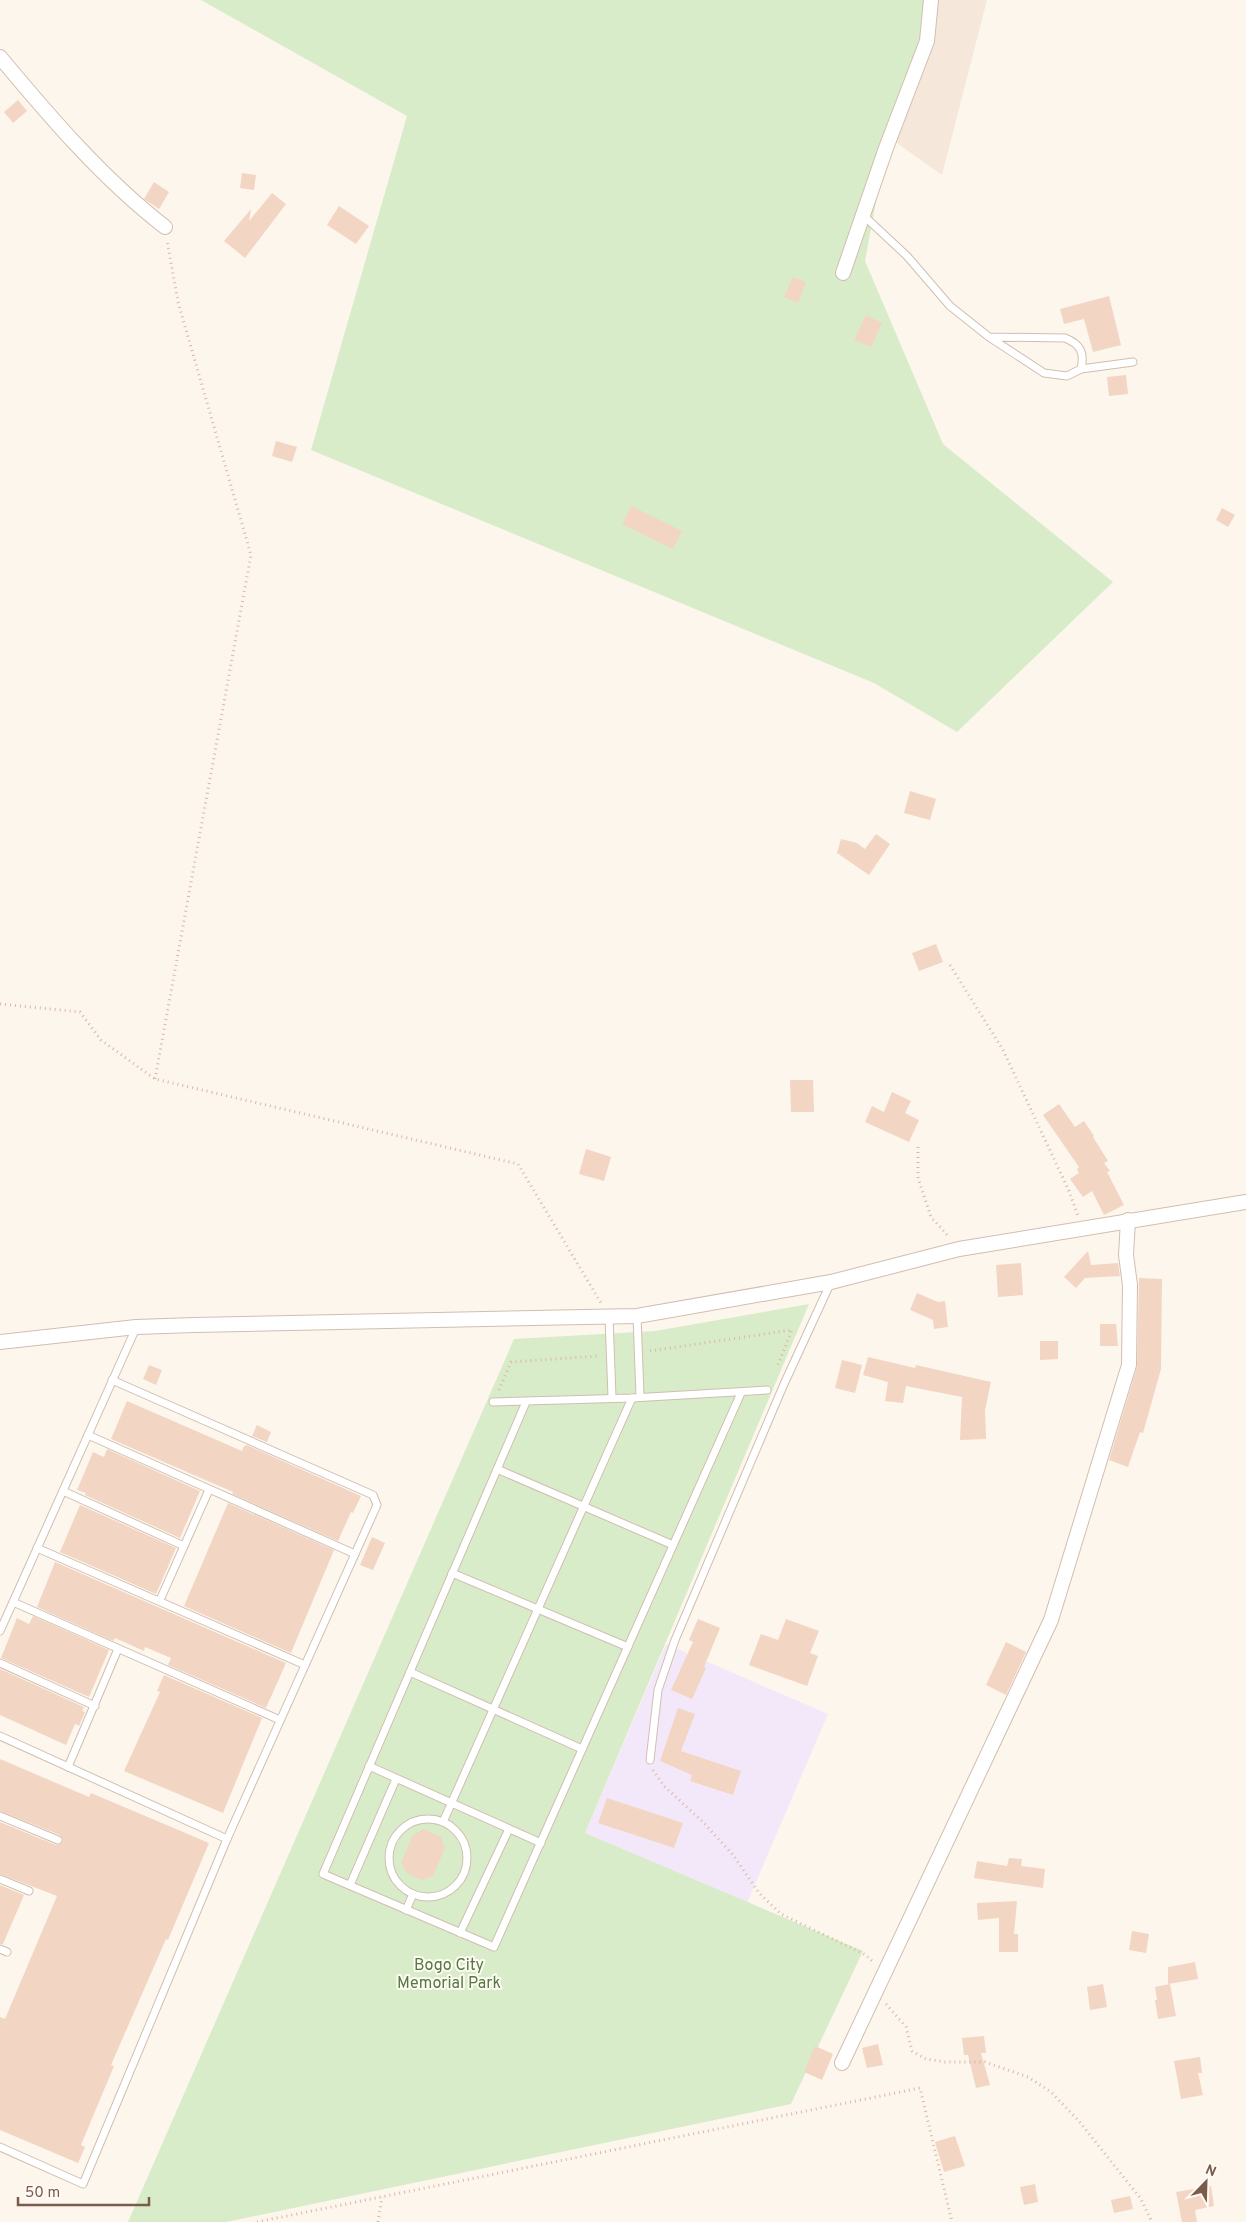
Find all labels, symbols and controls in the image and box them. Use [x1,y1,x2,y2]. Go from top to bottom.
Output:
park label: Bogo City Memorial Park [397,1956,501,1994]
north arrow [1181,2157,1231,2207]
text: N [1203,2162,1218,2181]
scale bar [18,2174,149,2206]
text: 50 m [25,2184,60,2203]

